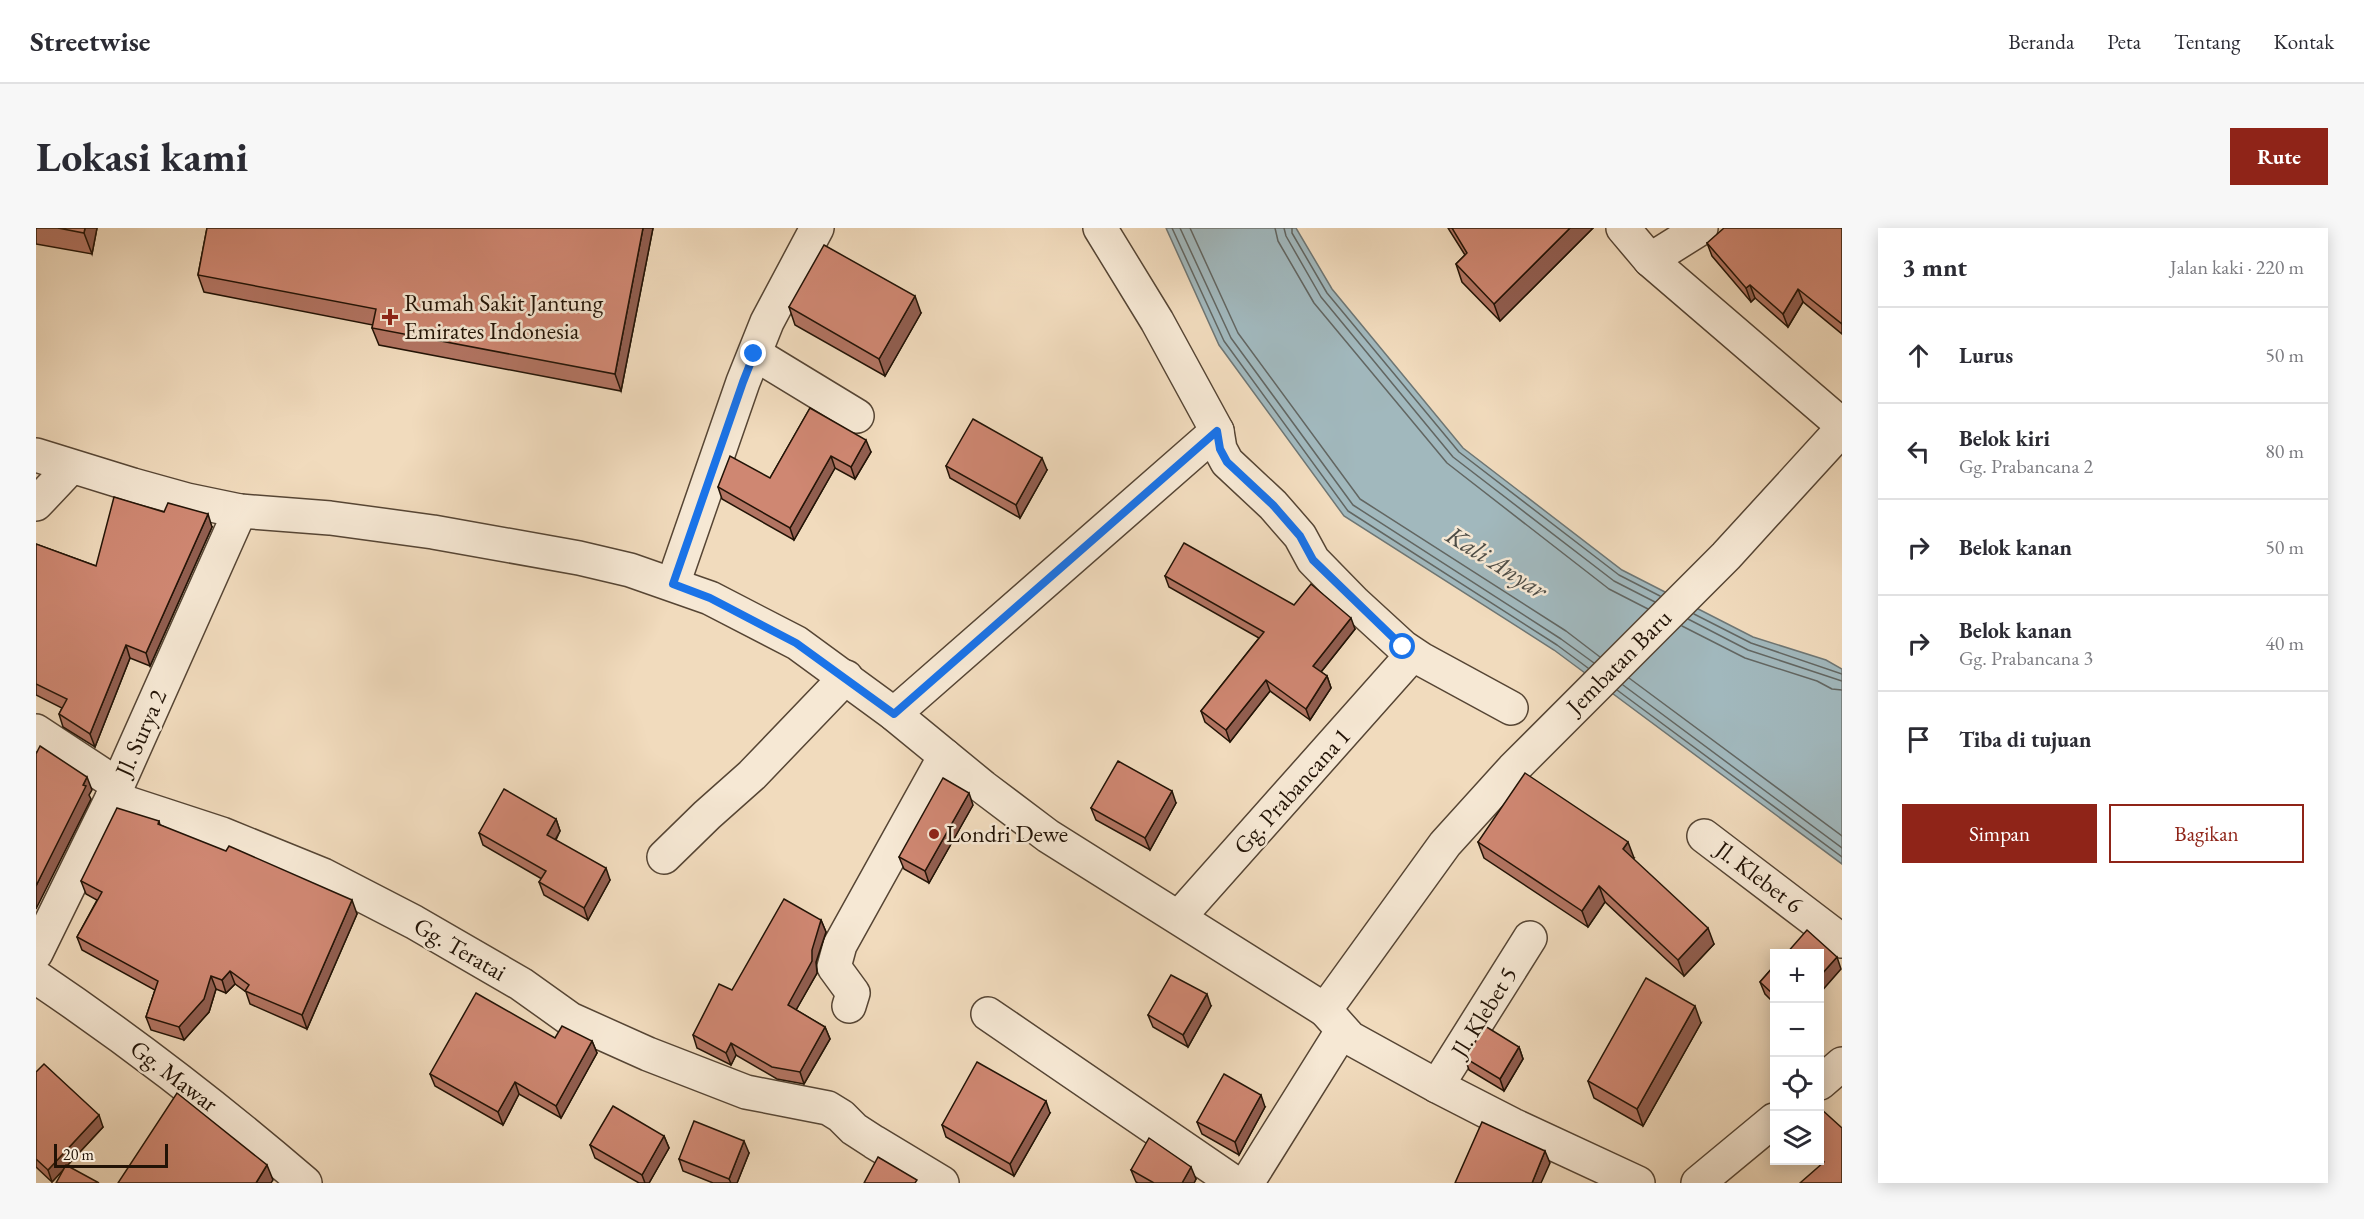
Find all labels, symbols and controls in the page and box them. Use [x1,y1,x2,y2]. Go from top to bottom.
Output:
text: Streetwise [30,23,150,59]
text: Beranda [2008,28,2074,55]
text: Peta [2107,28,2141,55]
text: Tentang [2174,28,2240,55]
text: Kontak [2273,28,2334,55]
button: Rute [2230,128,2328,185]
text: Lokasi kami [36,129,248,184]
text: 3 mnt [1902,250,1967,284]
text: Jalan kaki · 220 m [2170,254,2304,280]
place label: Rumah Sakit Jantung Emirates Indonesia [404,287,604,346]
marker: Rumah Sakit Jantung Emirates Indonesia [381,308,399,326]
icon: ahead [1902,339,1935,372]
route end [740,340,766,366]
text: Lurus [1959,341,2013,370]
text: 50 m [2265,342,2304,368]
text: Belok kiri [1959,424,2050,453]
icon: left [1902,435,1935,468]
text: 80 m [2265,438,2304,464]
text: Gg. Prabancana 2 [1959,453,2093,479]
water label: Kali Anyar [1439,517,1555,607]
icon: right [1902,531,1935,564]
text: Belok kanan [1959,533,2072,562]
text: 50 m [2265,534,2304,560]
street label: Jembatan Baru [1558,602,1678,722]
text: Belok kanan [1959,616,2072,645]
icon: right [1902,627,1935,660]
text: 40 m [2265,630,2304,656]
route start [1389,633,1415,659]
text: Gg. Prabancana 3 [1959,645,2093,671]
street label: Jl. Surya 2 [107,684,174,783]
street label: Gg. Prabancana 1 [1226,721,1357,861]
icon: arrive [1902,723,1935,756]
text: Tiba di tujuan [1959,725,2091,754]
button: Simpan [1902,804,2097,863]
button: Bagikan [2109,804,2304,863]
place label: Londri Dewe [946,818,1068,849]
marker: Londri Dewe [927,827,941,841]
street label: Jl. Klebet 6 [1708,833,1809,919]
street label: Gg. Teratai [408,910,512,987]
map controls [1770,949,1824,1165]
button: + [1770,949,1824,1003]
street label: Jl. Klebet 5 [1443,961,1524,1065]
button: − [1770,1003,1824,1057]
street label: Gg. Mawar [124,1032,224,1119]
button: locate [1770,1057,1824,1111]
button: layers [1770,1111,1824,1165]
scale bar [54,1141,168,1168]
text: 20 m [63,1144,94,1165]

